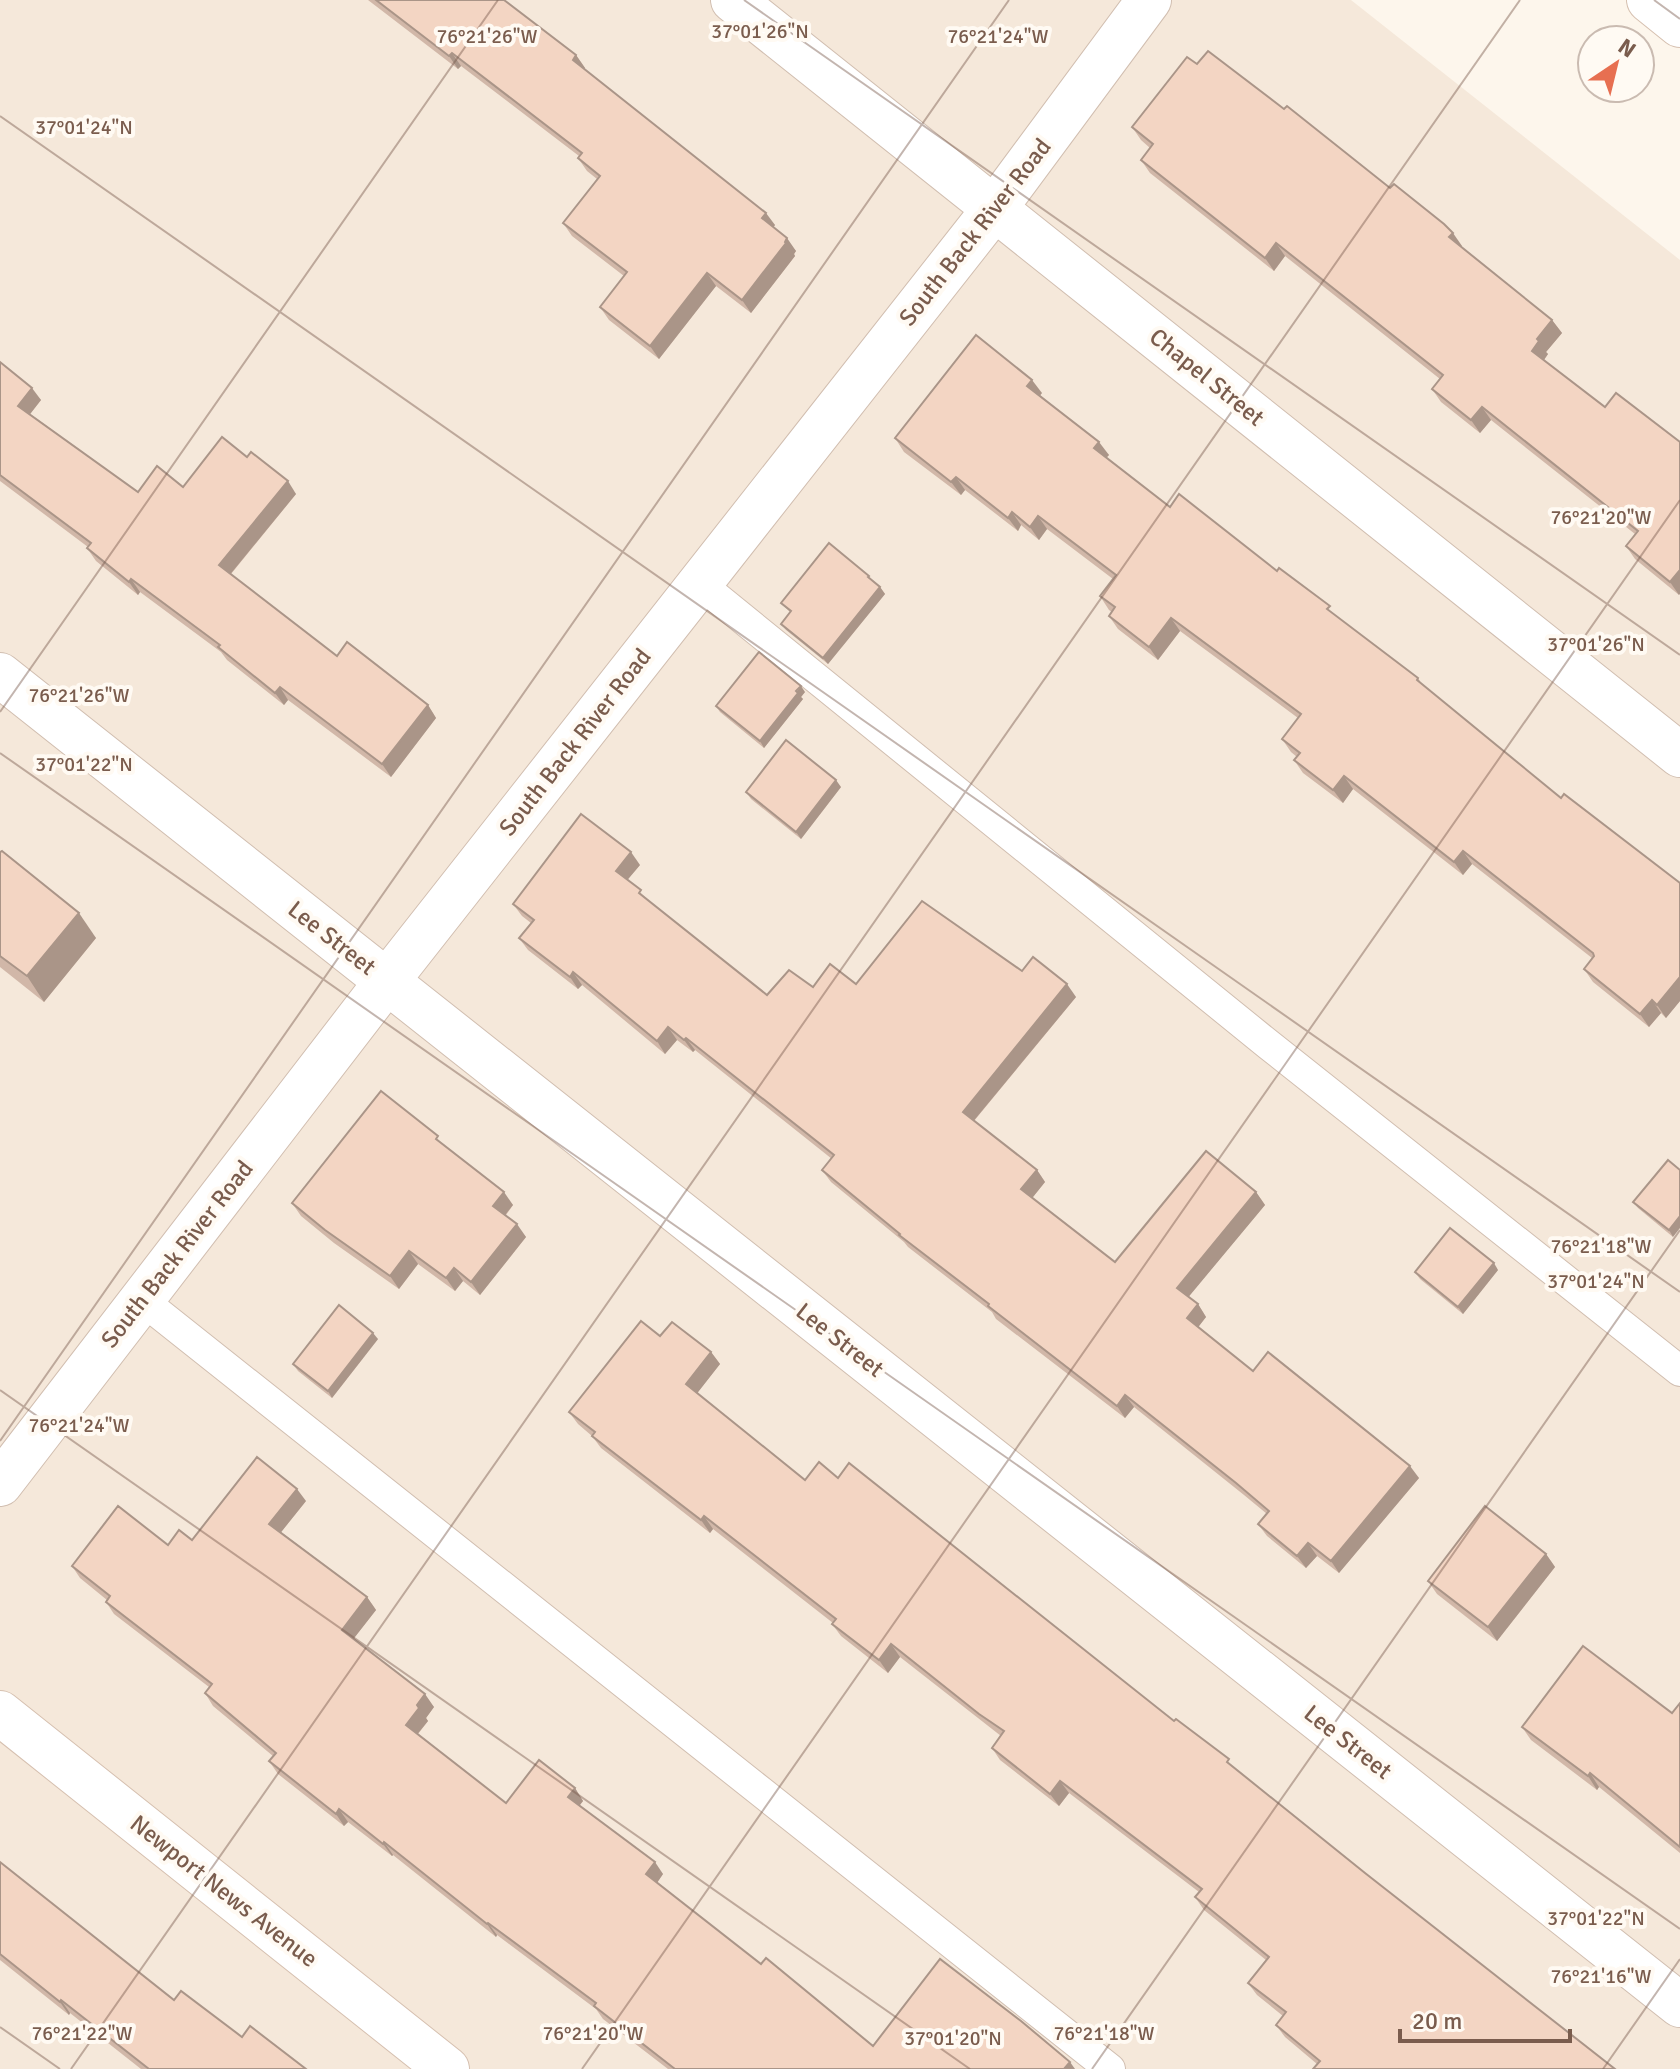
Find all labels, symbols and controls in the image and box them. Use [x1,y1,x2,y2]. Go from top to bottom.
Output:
text: 37°01'26"N [711,19,809,44]
text: 76°21'26"W [436,24,538,49]
text: 76°21'24"W [947,24,1049,49]
north arrow [1576,24,1656,104]
text: N [1613,33,1641,63]
text: 37°01'24"N [35,115,133,140]
street label: South Back River Road [892,132,1058,332]
street label: Chapel Street [1143,322,1271,432]
text: 76°21'20"W [1550,505,1652,530]
text: 37°01'26"N [1547,632,1645,657]
street label: South Back River Road [492,642,658,842]
text: 76°21'26"W [28,683,130,708]
text: 37°01'22"N [35,752,133,777]
street label: Lee Street [282,894,382,982]
street label: South Back River Road [94,1154,260,1354]
text: 76°21'18"W [1550,1234,1652,1259]
text: 37°01'24"N [1547,1269,1645,1294]
street label: Lee Street [790,1296,890,1384]
text: 76°21'24"W [28,1413,130,1438]
street label: Lee Street [1298,1698,1398,1786]
street label: Newport News Avenue [124,1808,324,1974]
text: 37°01'22"N [1547,1906,1645,1931]
text: 76°21'16"W [1550,1964,1652,1989]
scale bar [1400,1993,1570,2043]
text: 20 m [1412,2006,1462,2036]
text: 76°21'22"W [31,2021,133,2046]
text: 76°21'20"W [542,2021,644,2046]
text: 76°21'18"W [1053,2021,1155,2046]
text: 37°01'20"N [904,2026,1002,2051]

